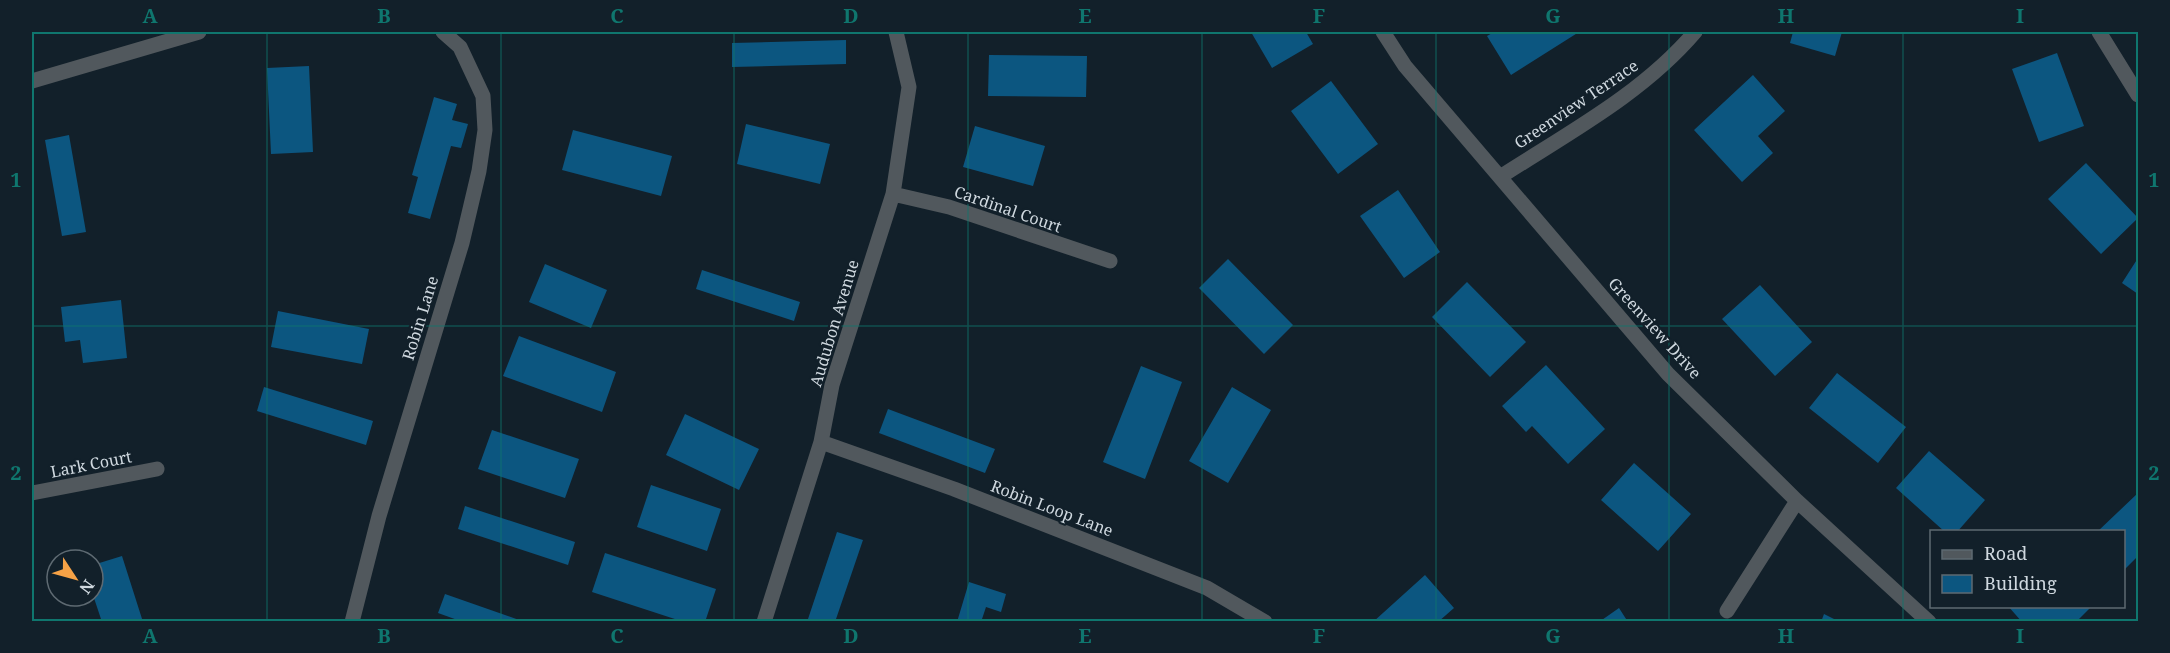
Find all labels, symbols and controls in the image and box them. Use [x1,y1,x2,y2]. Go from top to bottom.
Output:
text: A [142,2,158,29]
text: B [377,2,391,29]
text: C [610,2,624,29]
text: D [843,2,859,29]
text: E [1078,2,1092,29]
text: F [1313,2,1325,29]
text: G [1545,2,1561,29]
text: H [1778,2,1794,29]
text: I [2016,2,2024,29]
street label: Greenview Terrace [1510,54,1642,154]
text: 1 [10,166,22,193]
text: 1 [2148,166,2160,193]
street label: Cardinal Court [951,180,1065,238]
street label: Audubon Avenue [804,257,864,389]
street label: Robin Lane [397,273,443,363]
street label: Greenview Drive [1604,273,1706,383]
street label: Lark Court [48,445,134,483]
text: 2 [10,459,22,486]
text: 2 [2148,459,2160,486]
street label: Robin Loop Lane [988,475,1116,541]
legend [1930,530,2125,608]
text: Road [1984,541,2027,565]
north arrow [45,548,105,608]
text: Building [1984,571,2057,595]
text: N [74,575,100,599]
text: A [142,622,158,649]
text: B [377,622,391,649]
text: C [610,622,624,649]
text: D [843,622,859,649]
text: E [1078,622,1092,649]
text: F [1313,622,1325,649]
text: G [1545,622,1561,649]
text: H [1778,622,1794,649]
text: I [2016,622,2024,649]

